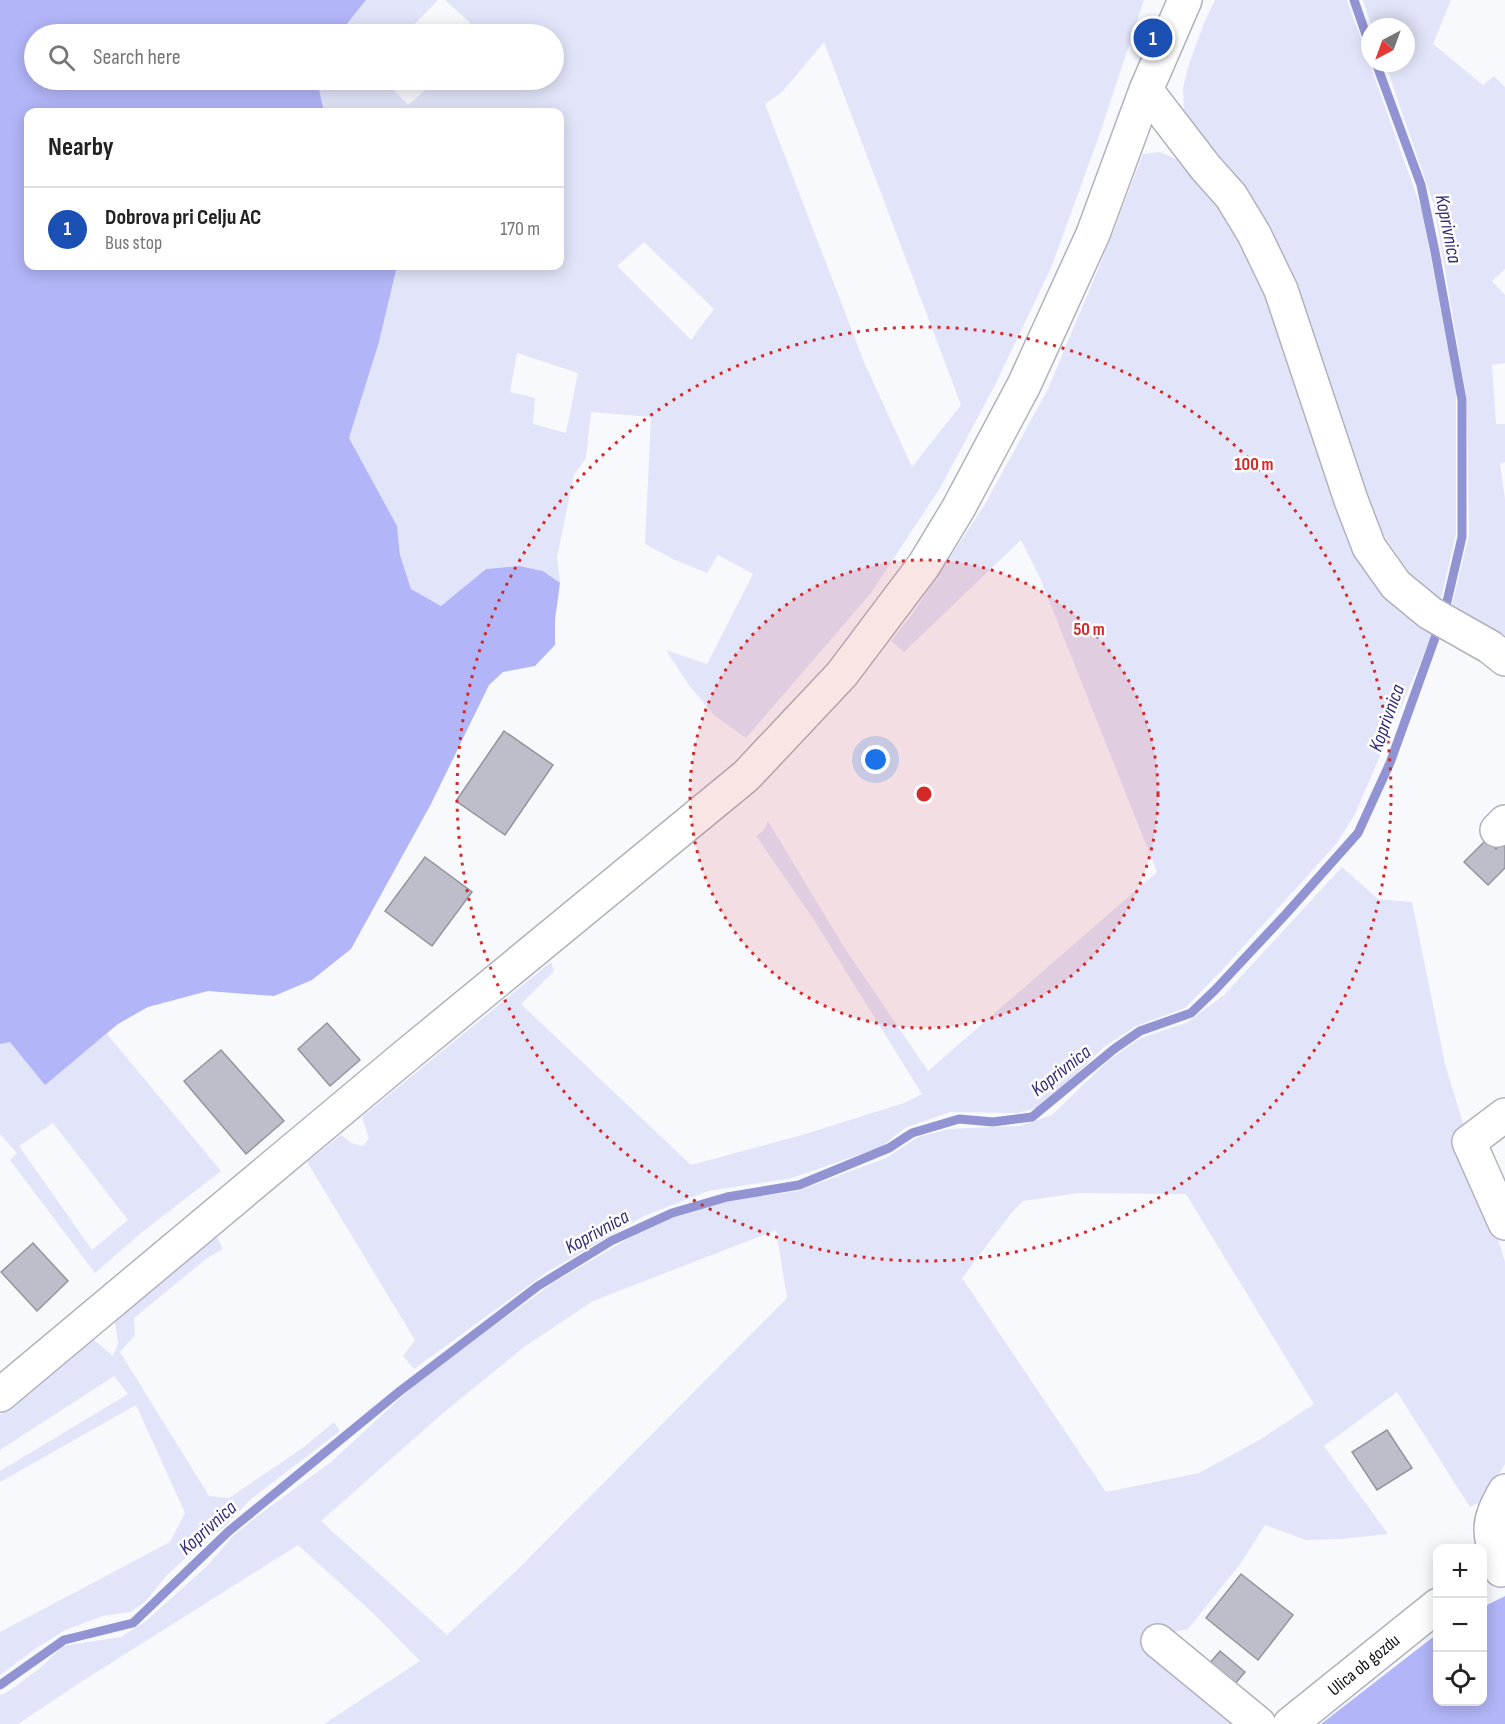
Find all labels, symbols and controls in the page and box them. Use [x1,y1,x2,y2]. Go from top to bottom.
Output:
pin: 1 [1134,15,1172,60]
north arrow [1361,18,1415,72]
search box [24,24,564,90]
icon: search [45,41,78,74]
text: Search here [93,44,180,71]
text: Nearby [48,132,114,163]
water label: Koprivnica [1430,193,1466,265]
text: Dobrova pri Celju AC [105,204,261,231]
text: 1 [64,217,71,241]
text: 170 m [500,217,540,241]
text: Bus stop [105,231,162,255]
text: 100 m [1235,454,1274,475]
text: 50 m [1073,619,1105,640]
water label: Koprivnica [1364,681,1410,755]
your location [861,745,890,774]
centre of rings [914,784,934,804]
water label: Koprivnica [1026,1040,1096,1102]
water label: Koprivnica [561,1205,633,1259]
water label: Koprivnica [174,1496,242,1560]
map controls [1433,1544,1487,1706]
button: + [1433,1544,1487,1598]
button: − [1433,1598,1487,1652]
street label: Ulica ob gozdu [1324,1630,1404,1700]
button: locate [1433,1652,1487,1706]

